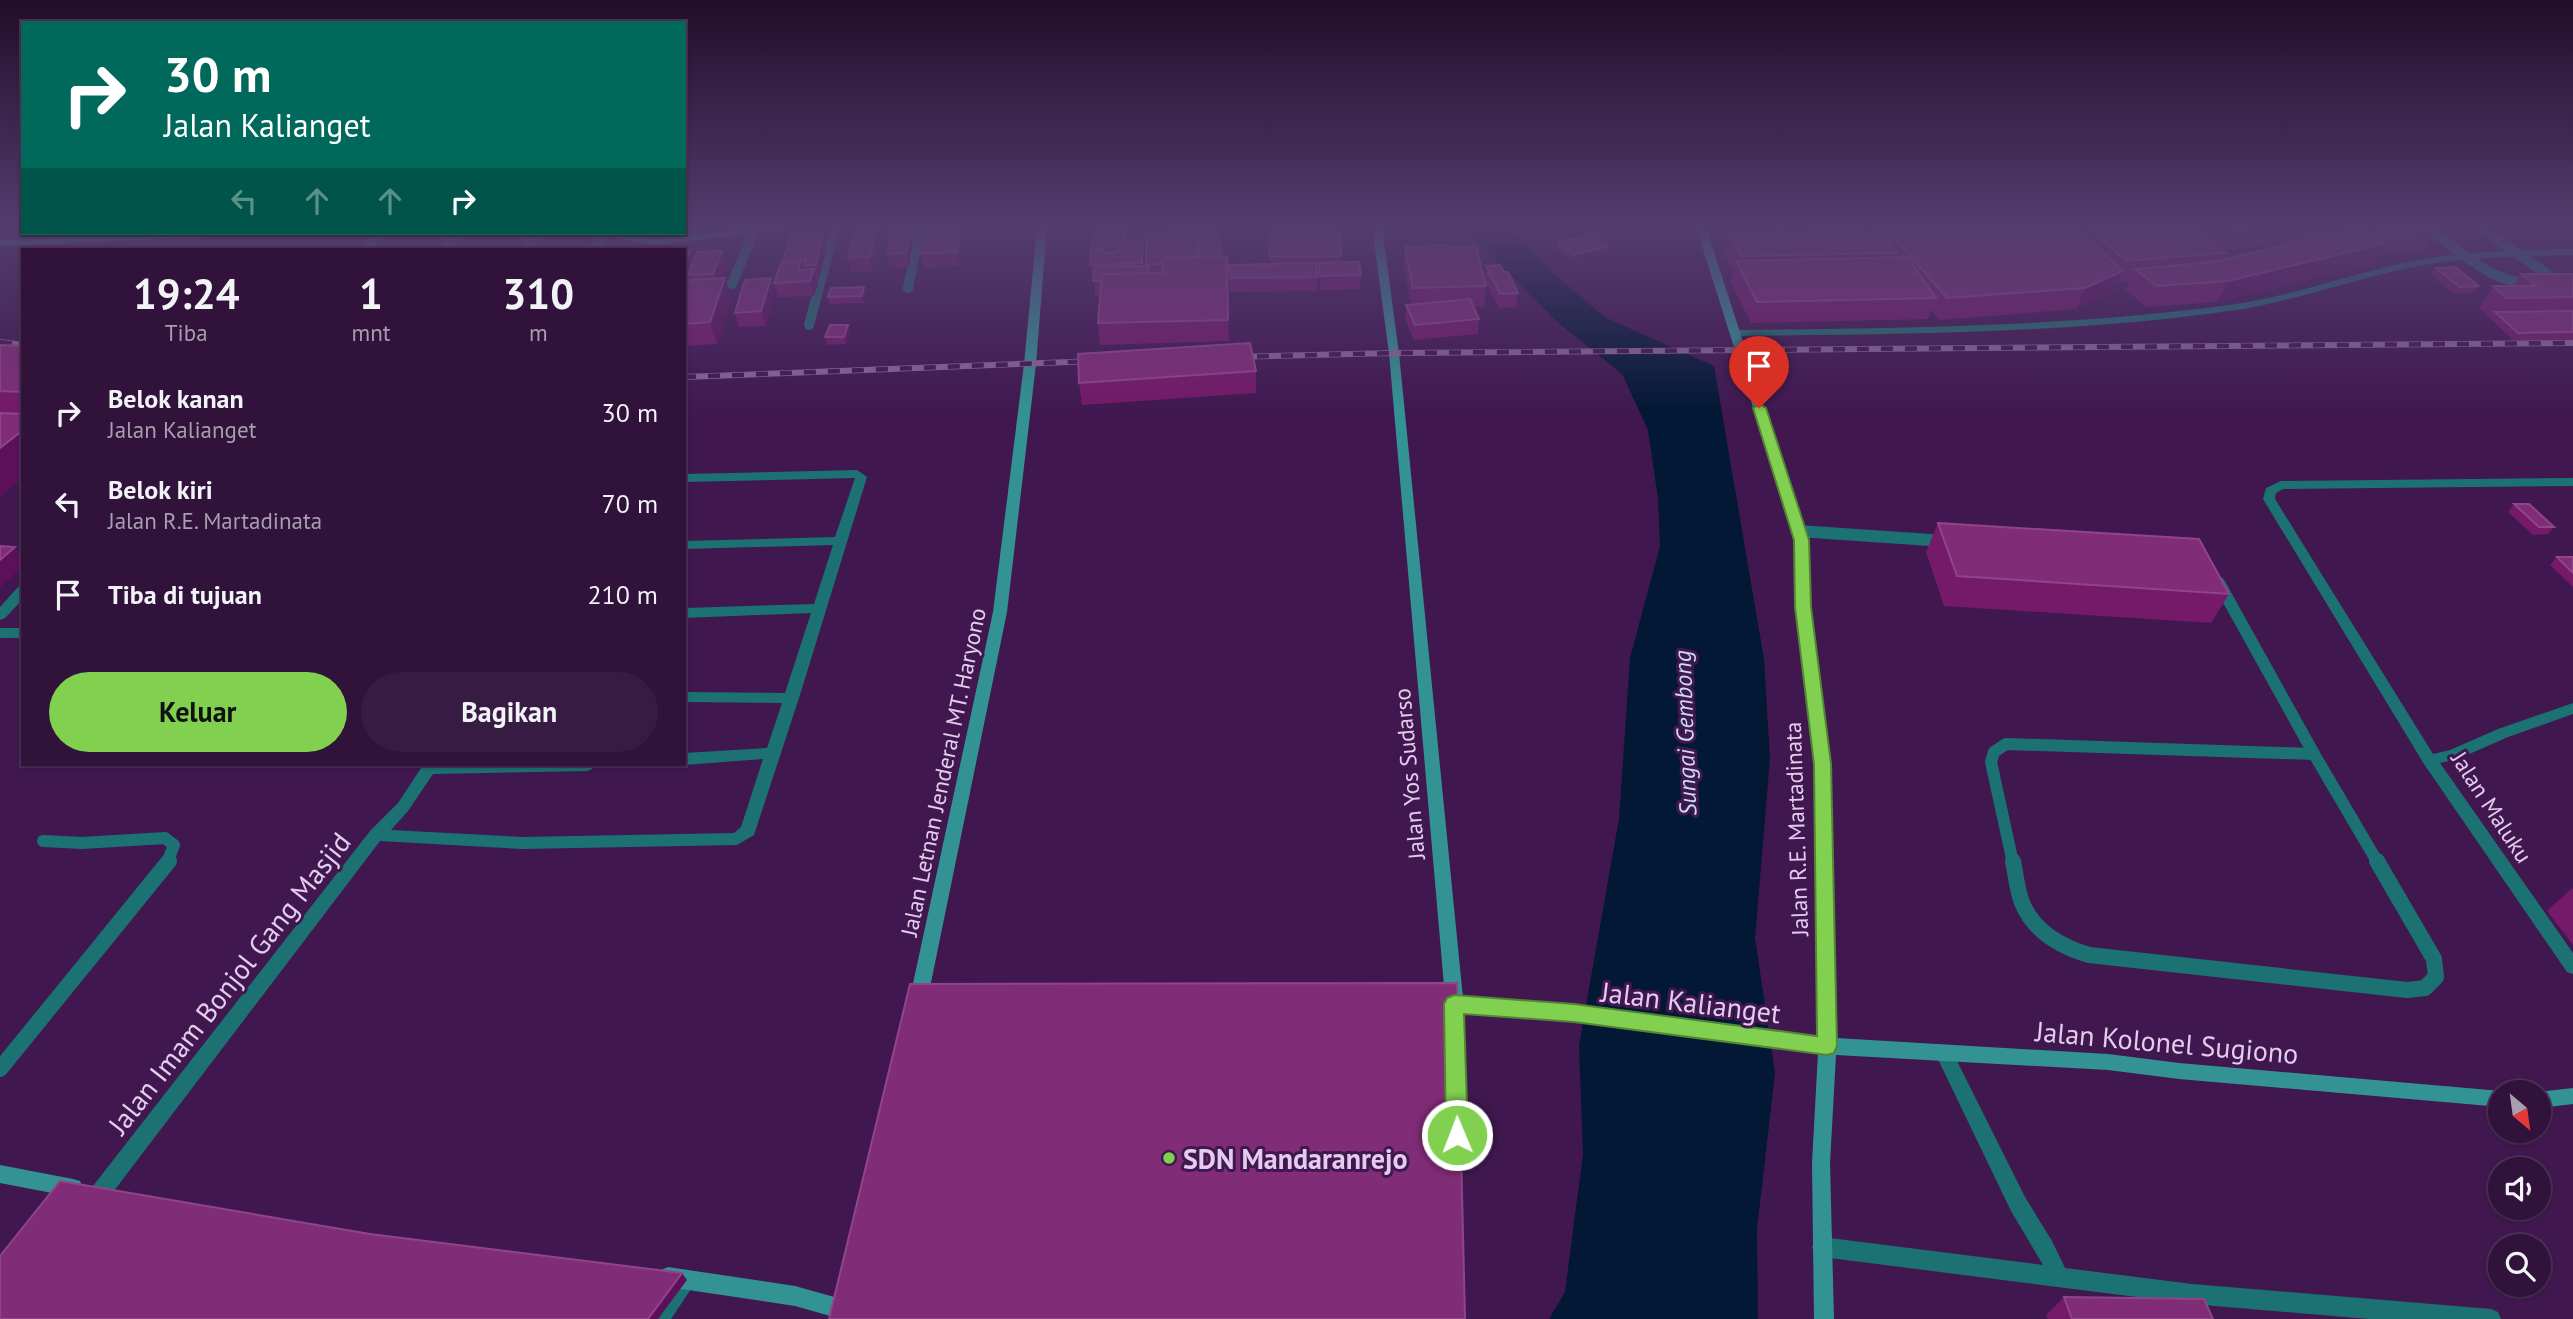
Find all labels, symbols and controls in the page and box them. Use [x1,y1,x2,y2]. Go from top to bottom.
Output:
text: 30 m [164,42,271,106]
icon: right [49,49,140,140]
text: Jalan Kalianget [164,104,371,146]
icon: left [225,182,263,220]
icon: ahead [298,182,336,220]
icon: ahead [371,182,409,220]
icon: right [444,182,482,220]
text: 19:24 [133,266,240,321]
text: 1 [359,266,383,321]
text: 310 [503,266,574,321]
text: Tiba [165,318,208,347]
text: mnt [352,318,391,347]
text: m [529,318,548,347]
pin [1729,336,1789,408]
icon: arrive [1740,347,1778,385]
text: Belok kanan [108,382,244,415]
icon: right [49,394,87,432]
text: 30 m [602,396,658,429]
text: Jalan Kalianget [108,415,256,444]
text: Belok kiri [108,473,213,506]
icon: left [49,485,87,523]
text: 70 m [602,487,658,520]
text: Jalan R.E. Martadinata [108,506,322,535]
icon: arrive [49,576,87,614]
text: Tiba di tujuan [108,578,262,611]
text: 210 m [587,578,658,611]
street label: Jalan Letnan Jenderal MT. Haryono [894,605,992,940]
water label: Sungai Gembong [1667,650,1703,816]
button: Keluar [49,672,347,752]
button: Bagikan [361,672,658,752]
street label: Jalan Yos Sudarso [1387,687,1431,862]
street label: Jalan R.E. Martadinata [1778,721,1814,938]
street label: Jalan Maluku [2445,745,2539,868]
street label: Jalan Imam Bonjol Gang Masjid [99,824,359,1142]
street label: Jalan Kalianget [1598,973,1783,1031]
street label: Jalan Kolonel Sugiono [2033,1012,2300,1072]
north arrow [2488,1080,2552,1143]
map controls [2488,1080,2551,1297]
position arrow [1420,1098,1494,1172]
place label: SDN Mandaranrejo [1183,1140,1408,1177]
marker: SDN Mandaranrejo [1161,1150,1177,1166]
button: sound [2488,1157,2551,1220]
button: search [2488,1234,2551,1297]

